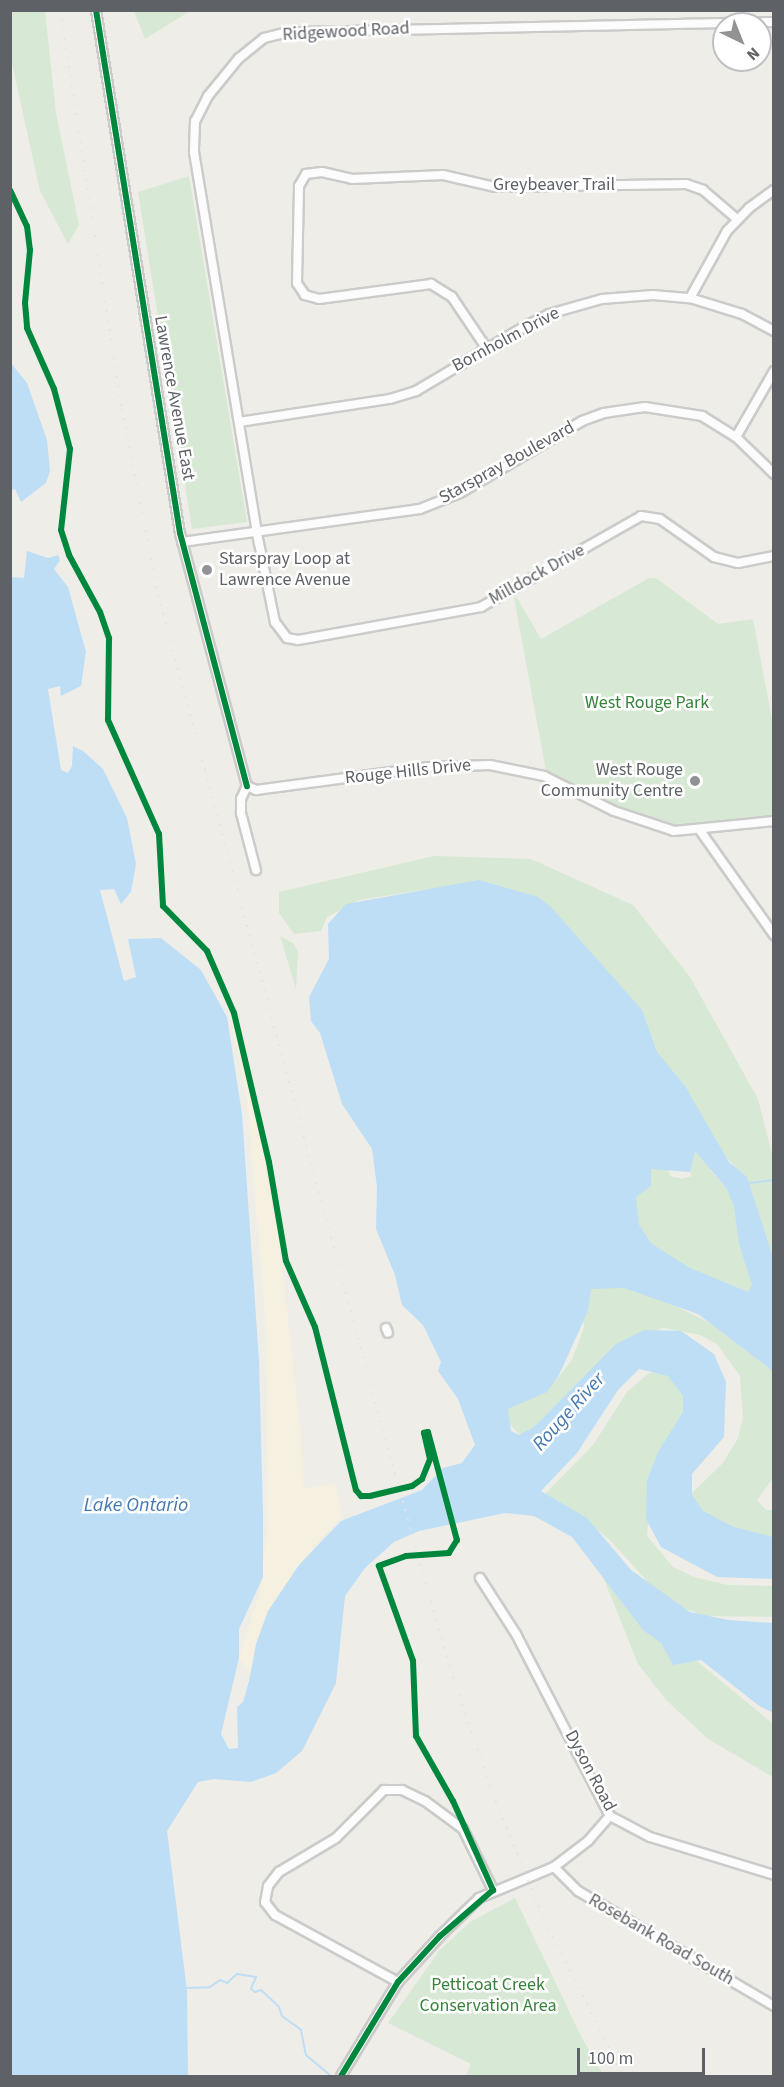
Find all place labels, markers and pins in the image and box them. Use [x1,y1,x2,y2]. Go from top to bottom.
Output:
place label: Starspray Loop at Lawrence Avenue [219,549,350,592]
marker: Starspray Loop at Lawrence Avenue [200,563,214,577]
place label: West Rouge Community Centre [541,760,683,802]
marker: West Rouge Community Centre [688,774,702,788]

